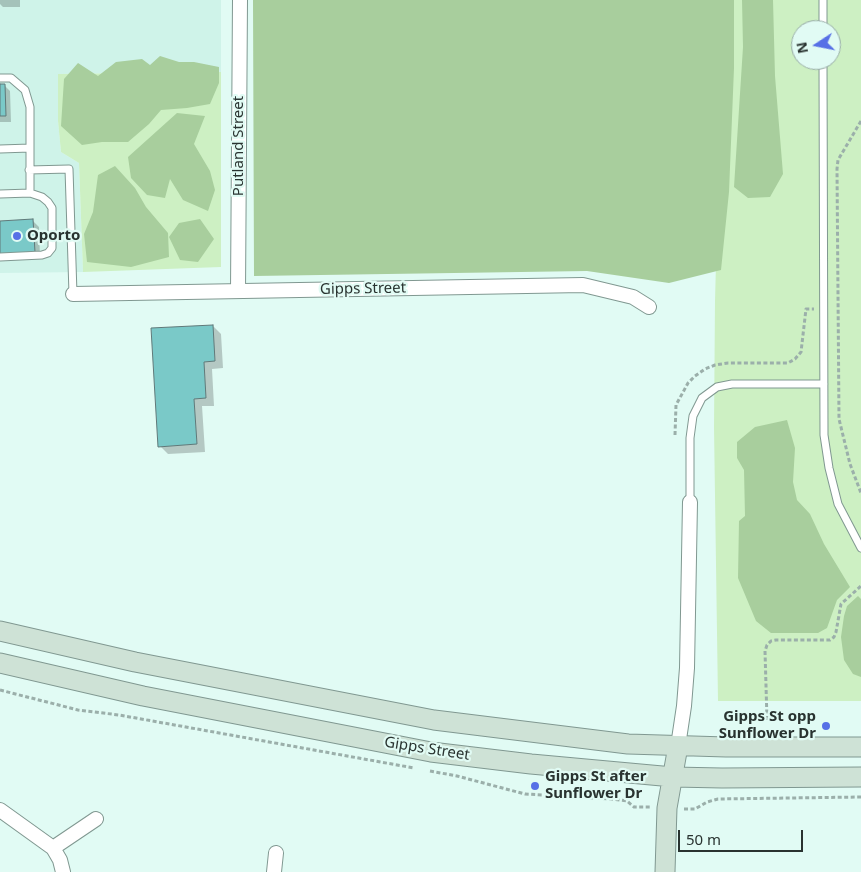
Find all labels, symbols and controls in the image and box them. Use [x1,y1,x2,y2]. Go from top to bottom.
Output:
north arrow [791,20,841,70]
text: N [791,40,812,55]
street label: Putland Street [230,96,248,196]
place label: Oporto [27,227,80,245]
marker: Oporto [11,230,23,242]
street label: Gipps Street [320,279,406,299]
place label: Gipps St opp Sunflower Dr [719,708,816,743]
marker: Gipps St opp Sunflower Dr [820,720,832,732]
street label: Gipps Street [383,733,471,765]
place label: Gipps St after Sunflower Dr [545,768,646,803]
marker: Gipps St after Sunflower Dr [529,780,541,792]
scale bar [681,820,806,852]
text: 50 m [686,829,721,849]

